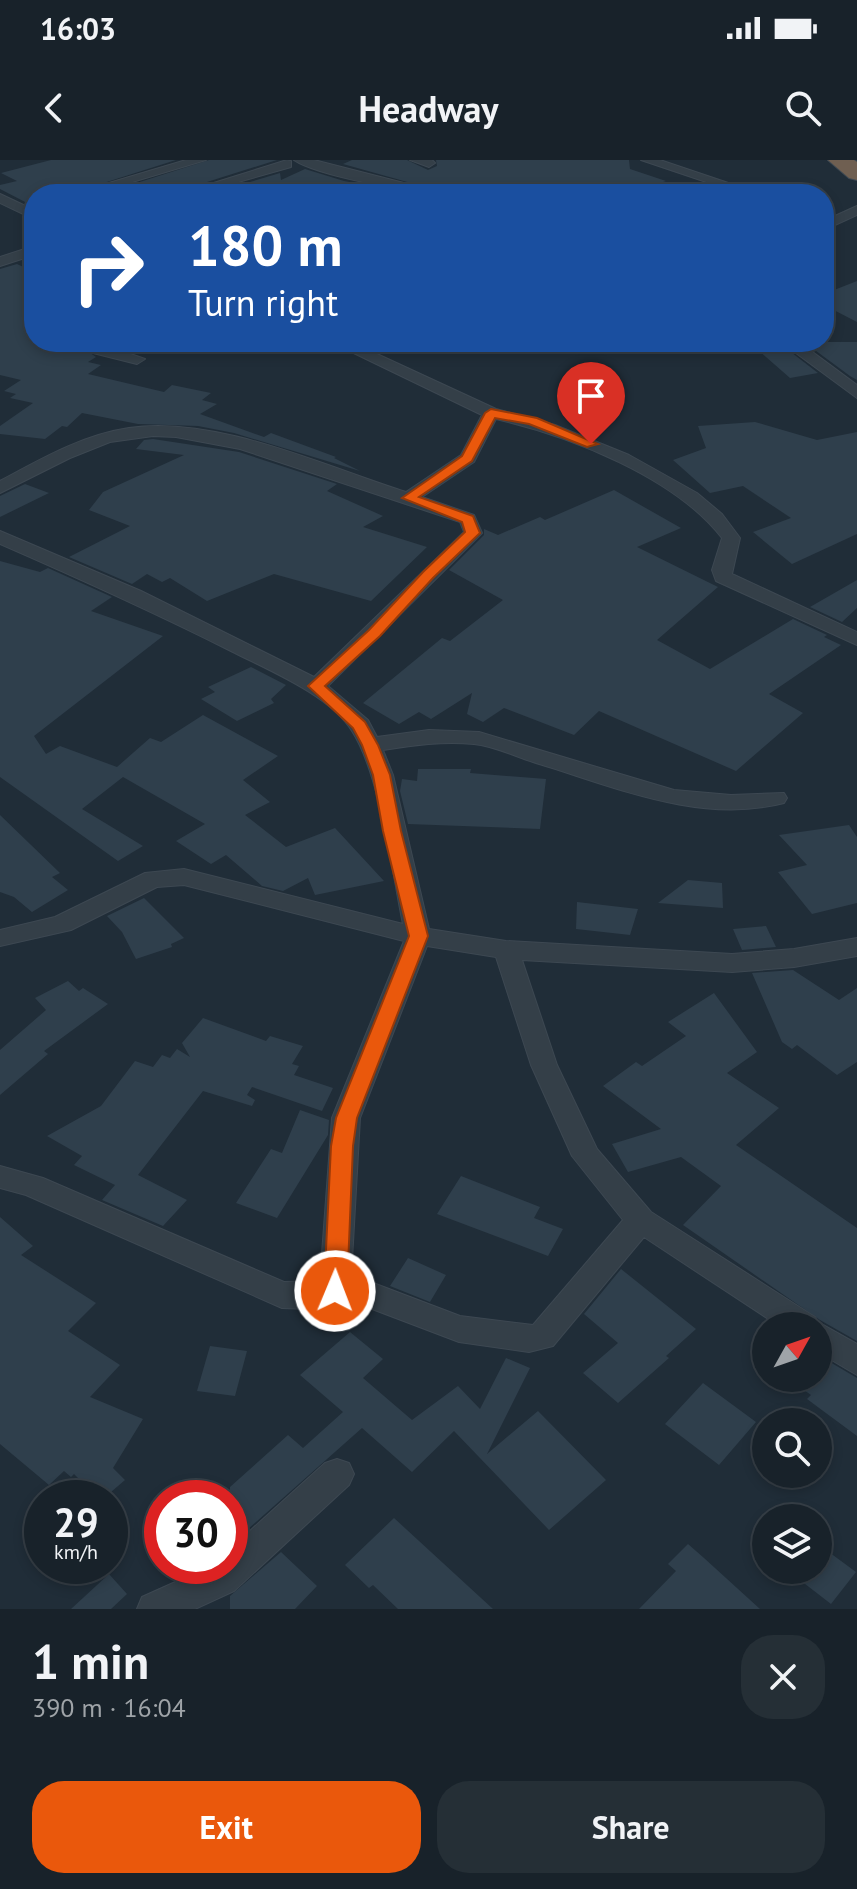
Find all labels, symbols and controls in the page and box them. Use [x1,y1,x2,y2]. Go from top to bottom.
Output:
text: 16:03 [40,9,116,48]
text: Headway [358,85,499,132]
icon: back [32,86,76,130]
icon: search [781,86,825,130]
text: 180 m [188,209,343,281]
icon: right [56,216,160,320]
text: Turn right [188,279,338,326]
pin [557,362,625,444]
icon: arrive [569,374,613,418]
position arrow [293,1249,377,1333]
north arrow [752,1312,832,1392]
map controls [752,1312,832,1584]
button: search [752,1408,832,1488]
speed limit sign: 30 [144,1480,248,1584]
text: 29 [53,1496,99,1548]
button: layers [752,1504,832,1584]
text: km/h [54,1539,98,1565]
text: 1 min [32,1630,149,1692]
button: close [741,1635,825,1719]
text: 390 m · 16:04 [32,1691,186,1724]
button: Exit [32,1781,421,1873]
button: Share [437,1781,825,1873]

